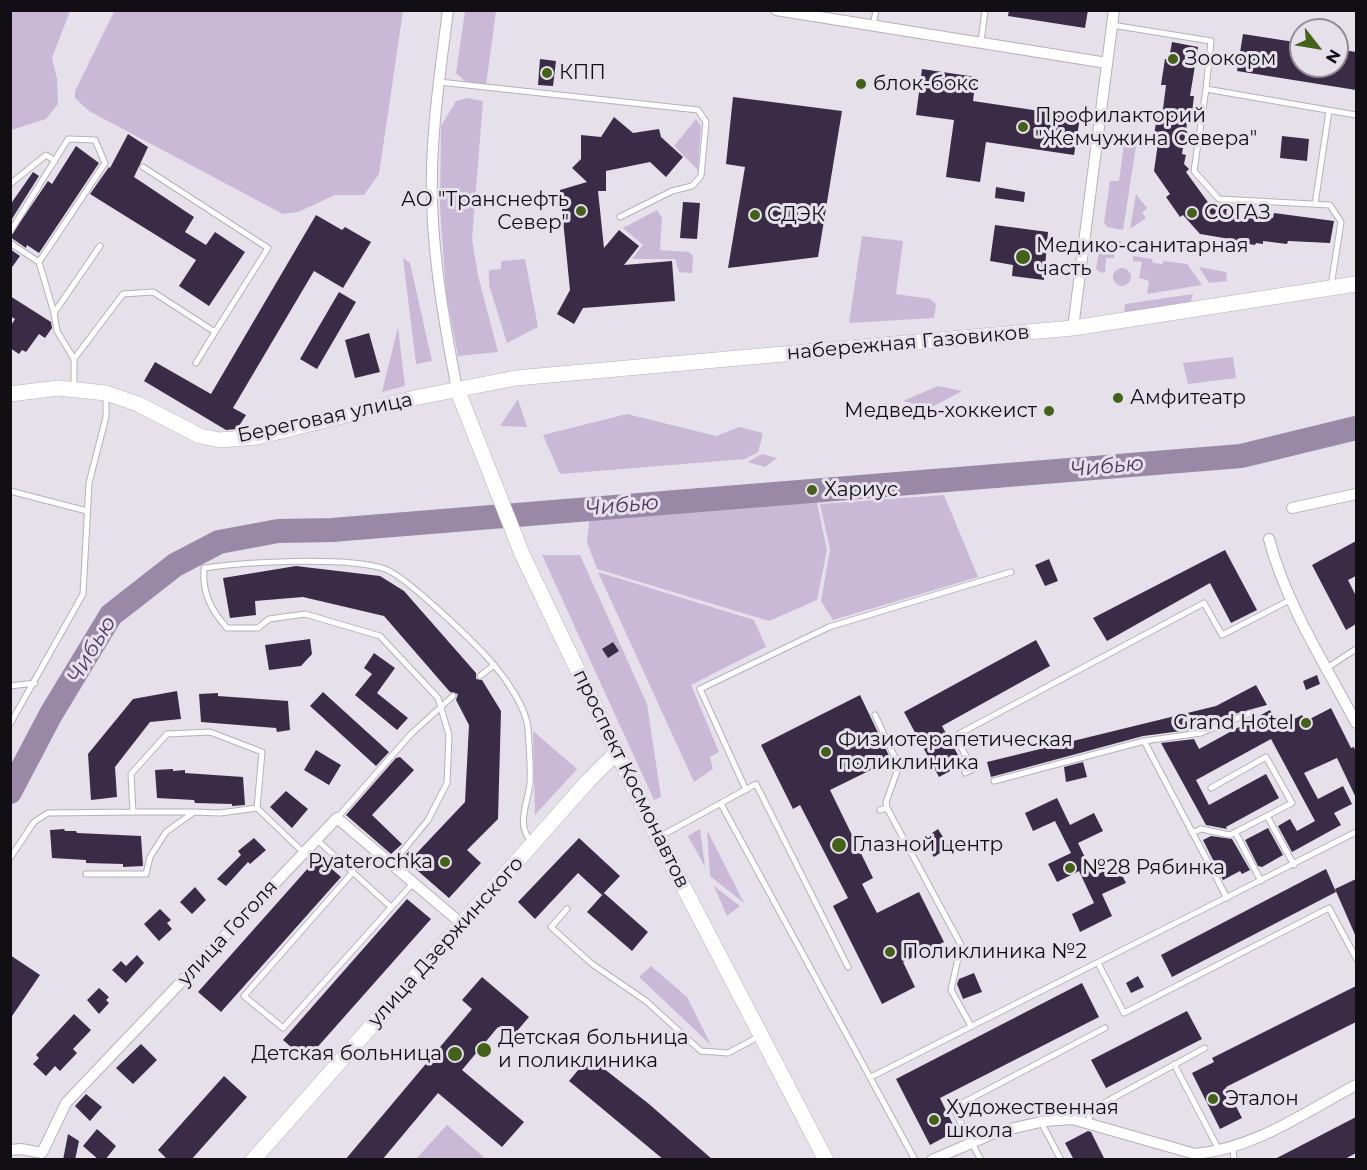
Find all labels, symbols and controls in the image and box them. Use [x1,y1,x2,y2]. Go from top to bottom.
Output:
north arrow [1289,18,1349,78]
text: N [1322,46,1345,67]
place label: Зоокорм [1185,47,1276,71]
marker: Зоокорм [1166,52,1180,66]
place label: КПП [559,61,606,85]
marker: КПП [540,66,554,80]
place label: блок-бокс [873,72,979,96]
marker: блок-бокс [854,77,868,91]
place label: Профилакторий "Жемчужина Севера" [1035,104,1257,151]
marker: Профилакторий "Жемчужина Севера" [1016,120,1030,134]
place label: АО "Транснефть Север" [401,188,569,235]
place label: СОГАЗ [1204,201,1271,225]
place label: СДЭК [767,203,825,227]
marker: АО "Транснефть Север" [574,204,588,218]
marker: СОГАЗ [1185,206,1199,220]
marker: СДЭК [748,208,762,222]
place label: Медико-санитарная часть [1036,234,1249,281]
marker: Медико-санитарная часть [1014,248,1032,266]
street label: набережная Газовиков [786,320,1030,366]
place label: Амфитеатр [1130,386,1246,410]
street label: Береговая улица [235,388,415,448]
marker: Амфитеатр [1111,391,1125,405]
place label: Медведь-хоккеист [844,399,1037,423]
marker: Медведь-хоккеист [1042,404,1056,418]
water label: Чибью [1069,451,1145,483]
place label: Хариус [824,478,898,502]
marker: Хариус [805,483,819,497]
water label: Чибью [584,490,660,522]
water label: Чибью [62,612,122,688]
street label: проспект Космонавтов [568,666,694,892]
place label: Grand Hotel [1173,711,1294,735]
marker: Grand Hotel [1299,716,1313,730]
place label: Физиотерапетическая поликлиника [838,728,1073,775]
marker: Физиотерапетическая поликлиника [819,745,833,759]
place label: Глазной центр [852,833,1003,857]
marker: Глазной центр [830,836,848,854]
place label: Pyaterochka [308,850,433,874]
street label: улица Дзержинского [363,852,529,1032]
marker: Pyaterochka [438,855,452,869]
place label: №28 Рябинка [1082,856,1225,880]
marker: №28 Рябинка [1063,861,1077,875]
street label: улица Гоголя [173,875,283,991]
place label: Поликлиника №2 [902,940,1087,964]
marker: Поликлиника №2 [883,945,897,959]
place label: Детская больница и поликлиника [498,1026,689,1073]
marker: Детская больница и поликлиника [475,1041,493,1059]
place label: Детская больница [251,1042,442,1066]
marker: Детская больница [446,1045,464,1063]
place label: Эталон [1225,1087,1299,1111]
marker: Эталон [1206,1092,1220,1106]
place label: Художественная школа [946,1096,1119,1143]
marker: Художественная школа [927,1113,941,1127]

